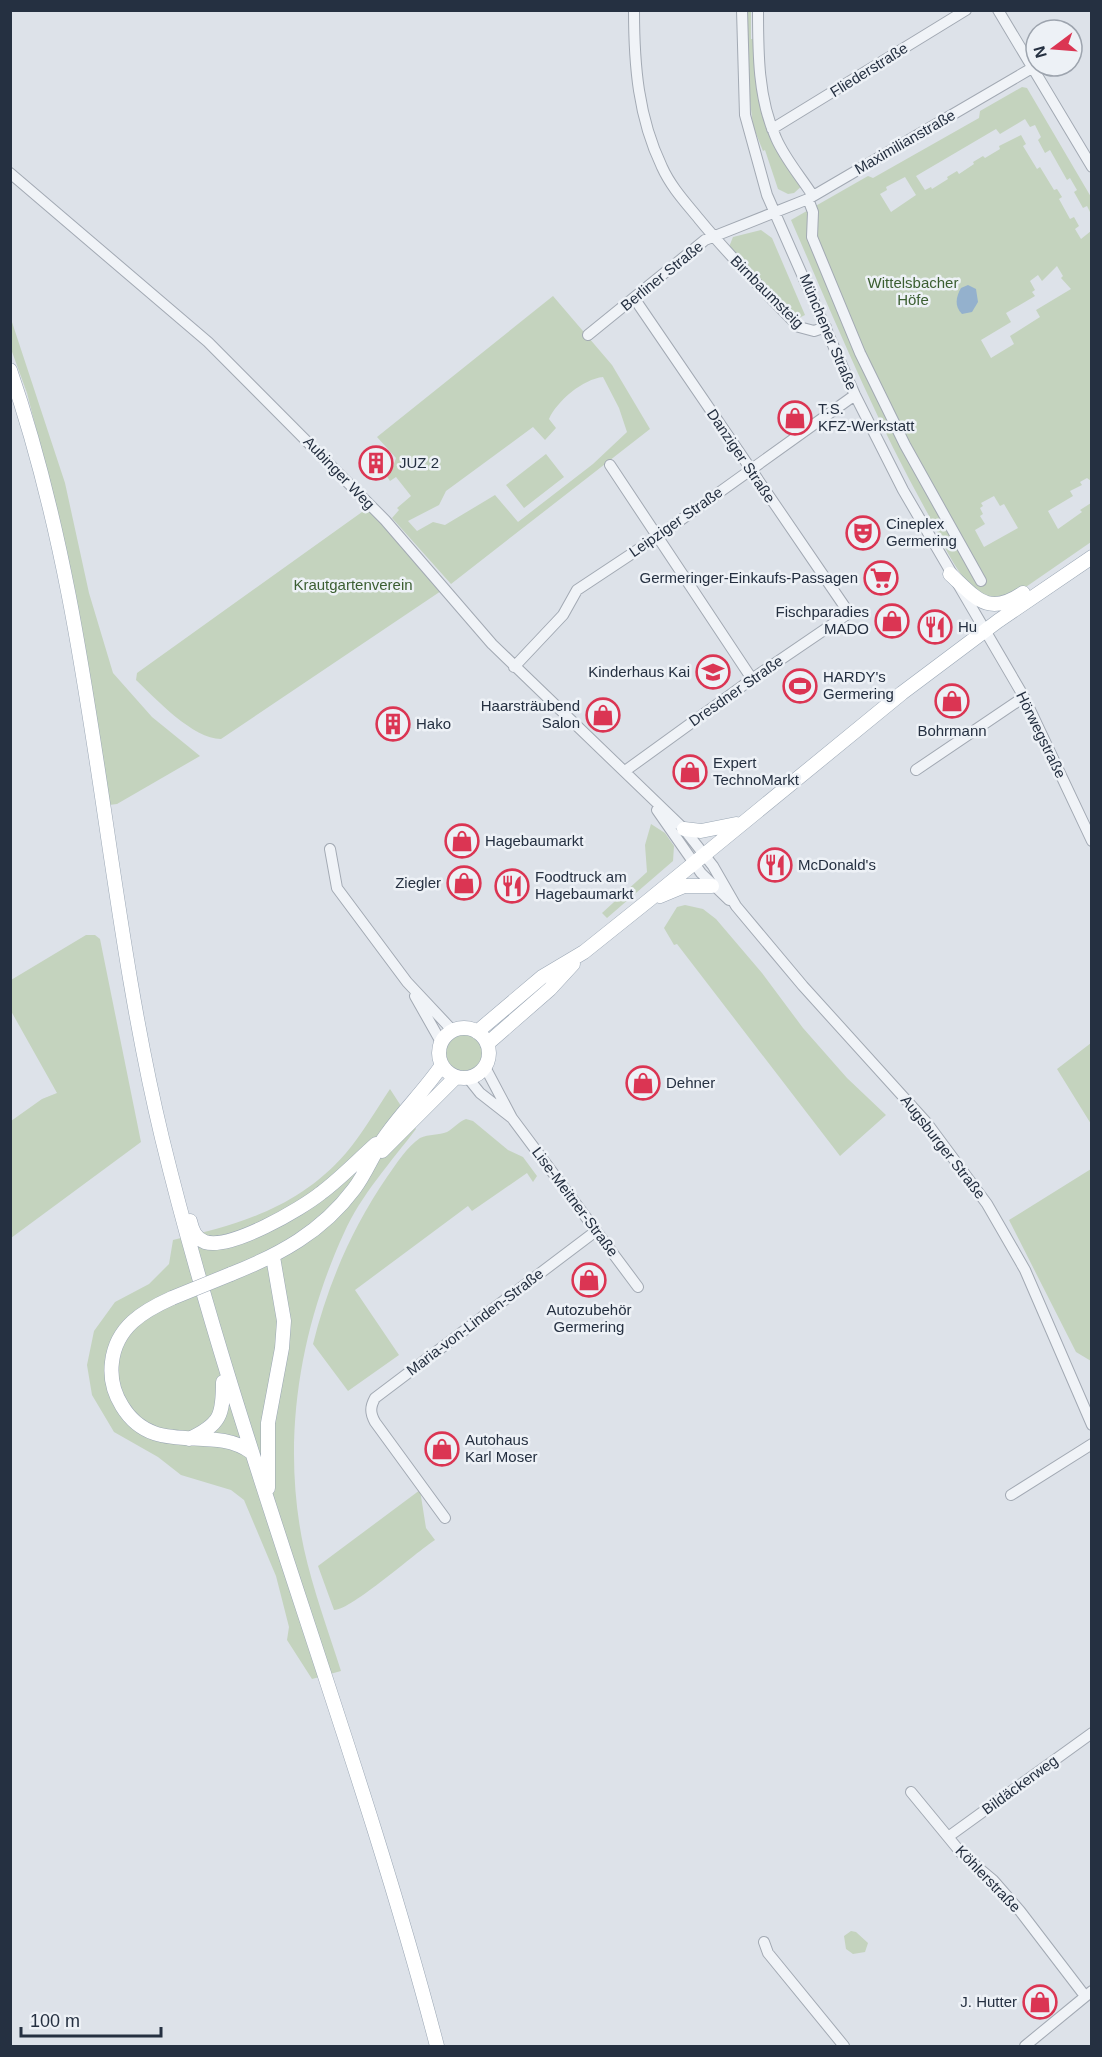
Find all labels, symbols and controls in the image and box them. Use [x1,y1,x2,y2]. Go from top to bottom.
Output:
north arrow [1024,18,1084,78]
street label: Fliederstraße [827,39,911,100]
text: N [1030,44,1050,60]
street label: Maximilianstraße [851,106,958,177]
street label: Berliner Straße [617,237,706,314]
street label: Birnbaumsteig [727,252,807,332]
street label: Münchener Straße [796,271,861,392]
park label: Wittelsbacher Höfe [868,274,958,308]
shop icon: T.S. KFZ-Werkstatt [777,400,813,436]
place label: T.S. KFZ-Werkstatt [818,400,915,434]
street label: Danziger Straße [704,406,779,506]
street label: Aubinger Weg [300,433,378,513]
building icon: JUZ 2 [358,445,394,481]
place label: JUZ 2 [399,454,439,471]
street label: Leipziger Straße [626,483,726,560]
theatre icon: Cineplex Germering [845,515,881,551]
place label: Cineplex Germering [886,515,957,549]
supermarket icon: Germeringer-Einkaufs-Passagen [863,560,899,596]
place label: Germeringer-Einkaufs-Passagen [640,569,858,586]
park label: Krautgartenverein [293,576,413,593]
place label: Fischparadies MADO [776,603,869,637]
shop icon: Fischparadies MADO [874,603,910,639]
restaurant icon: Hu [917,609,953,645]
place label: Hu [958,618,977,635]
street label: Dresdner Straße [685,652,786,729]
school or university icon: Kinderhaus Kai [695,654,731,690]
place label: Kinderhaus Kai [588,663,690,680]
sports icon: HARDY's Germering [782,668,818,704]
place label: HARDY's Germering [823,668,894,702]
shop icon: Bohrmann [934,683,970,719]
street label: Hörwegstraße [1013,689,1070,781]
place label: Haarsträubend Salon [481,697,580,731]
shop icon: Haarsträubend Salon [585,697,621,733]
building icon: Hako [375,706,411,742]
place label: Hako [416,715,451,732]
place label: Bohrmann [917,722,987,739]
shop icon: Expert TechnoMarkt [672,754,708,790]
place label: Expert TechnoMarkt [713,754,800,788]
shop icon: Hagebaumarkt [444,823,480,859]
place label: Hagebaumarkt [485,832,584,849]
restaurant icon: McDonald's [757,847,793,883]
place label: McDonald's [798,856,876,873]
shop icon: Ziegler [446,865,482,901]
restaurant icon: Foodtruck am Hagebaumarkt [494,868,530,904]
place label: Foodtruck am Hagebaumarkt [535,868,634,902]
place label: Ziegler [395,874,441,891]
shop icon: Dehner [625,1065,661,1101]
place label: Dehner [666,1074,715,1091]
street label: Augsburger Straße [898,1092,989,1202]
street label: Lise-Meitner-Straße [529,1144,622,1260]
shop icon: Autozubehör Germering [571,1262,607,1298]
street label: Maria-von-Linden-Straße [403,1265,546,1379]
place label: Autozubehör Germering [546,1301,632,1335]
shop icon: Autohaus Karl Moser [424,1431,460,1467]
place label: Autohaus Karl Moser [465,1431,538,1465]
street label: Bildäckerweg [979,1751,1061,1818]
street label: Köhlerstraße [952,1842,1024,1915]
shop icon: J. Hutter [1022,1984,1058,2020]
place label: J. Hutter [960,1993,1017,2010]
scale bar [21,2000,160,2038]
text: 100 m [30,2011,80,2031]

